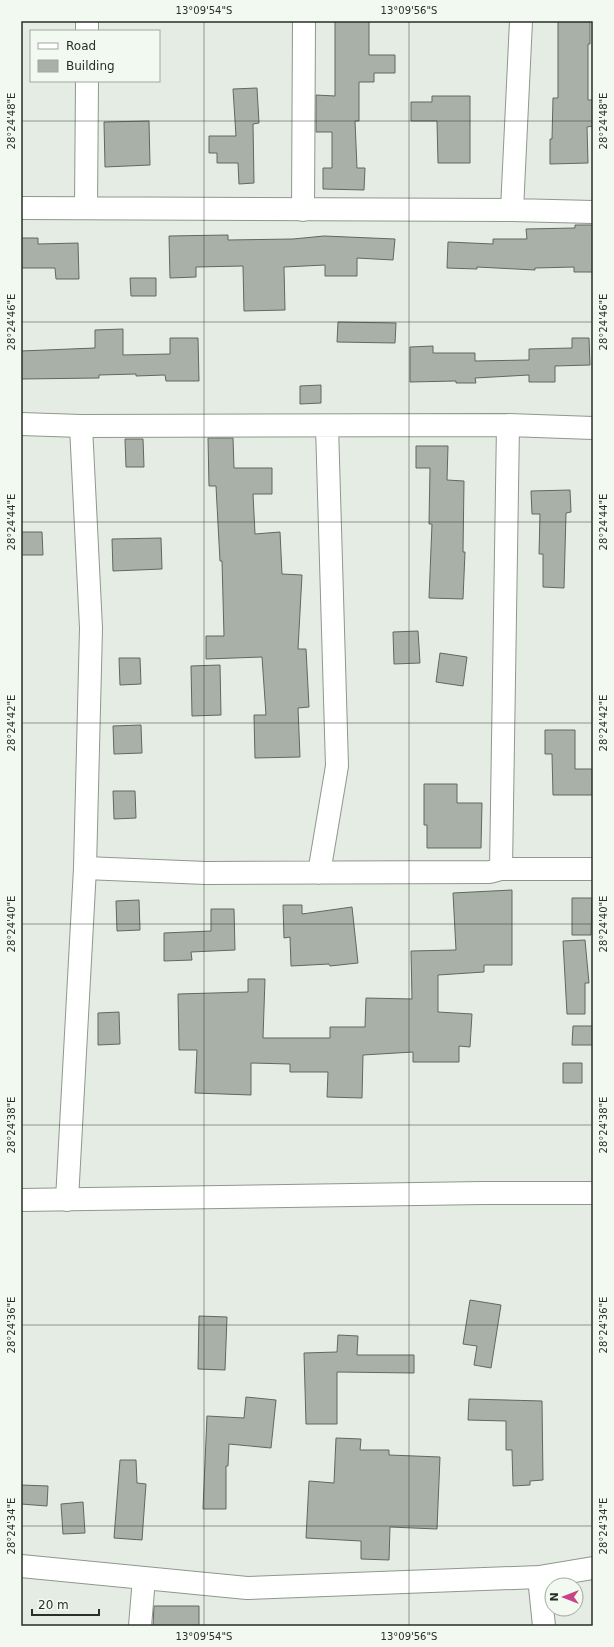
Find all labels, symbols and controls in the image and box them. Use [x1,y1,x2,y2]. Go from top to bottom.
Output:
text: 13°09'54"S [176,5,232,16]
text: 13°09'56"S [381,5,437,16]
legend [30,30,160,82]
text: Road [66,39,96,53]
text: Building [66,59,115,73]
text: 28°24'48"E [6,93,17,149]
text: 28°24'48"E [598,93,609,149]
text: 28°24'46"E [6,294,17,350]
text: 28°24'46"E [598,294,609,350]
text: 28°24'44"E [6,494,17,550]
text: 28°24'44"E [598,494,609,550]
text: 28°24'42"E [6,695,17,751]
text: 28°24'42"E [598,695,609,751]
text: 28°24'40"E [6,896,17,952]
text: 28°24'40"E [598,896,609,952]
text: 28°24'38"E [6,1097,17,1153]
text: 28°24'38"E [598,1097,609,1153]
text: 28°24'36"E [6,1297,17,1353]
text: 28°24'36"E [598,1297,609,1353]
text: 28°24'34"E [6,1498,17,1554]
text: 28°24'34"E [598,1498,609,1554]
north arrow [544,1577,584,1617]
scale bar [32,1591,99,1617]
text: N [548,1592,561,1602]
text: 20 m [38,1598,69,1612]
text: 13°09'54"S [176,1631,232,1642]
text: 13°09'56"S [381,1631,437,1642]

